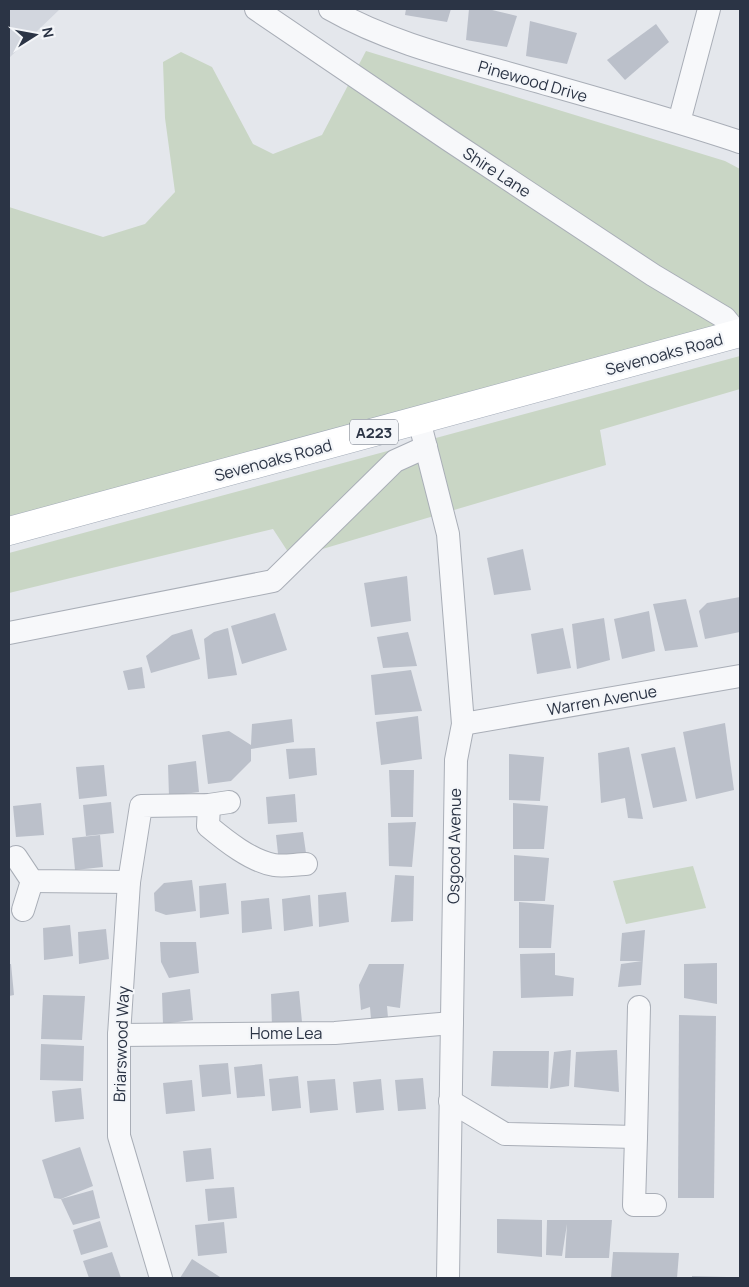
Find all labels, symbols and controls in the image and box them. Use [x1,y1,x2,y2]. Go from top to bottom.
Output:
north arrow [10,10,60,60]
text: N [38,26,59,39]
street label: Pinewood Drive [476,55,590,107]
street label: Shire Lane [459,142,535,202]
street label: Sevenoaks Road [603,328,725,380]
road number: A223 [350,420,398,444]
street label: Sevenoaks Road [212,434,334,486]
street label: Warren Avenue [545,680,659,720]
street label: Osgood Avenue [442,788,466,904]
street label: Briarswood Way [108,985,134,1103]
street label: Home Lea [250,1022,322,1044]

